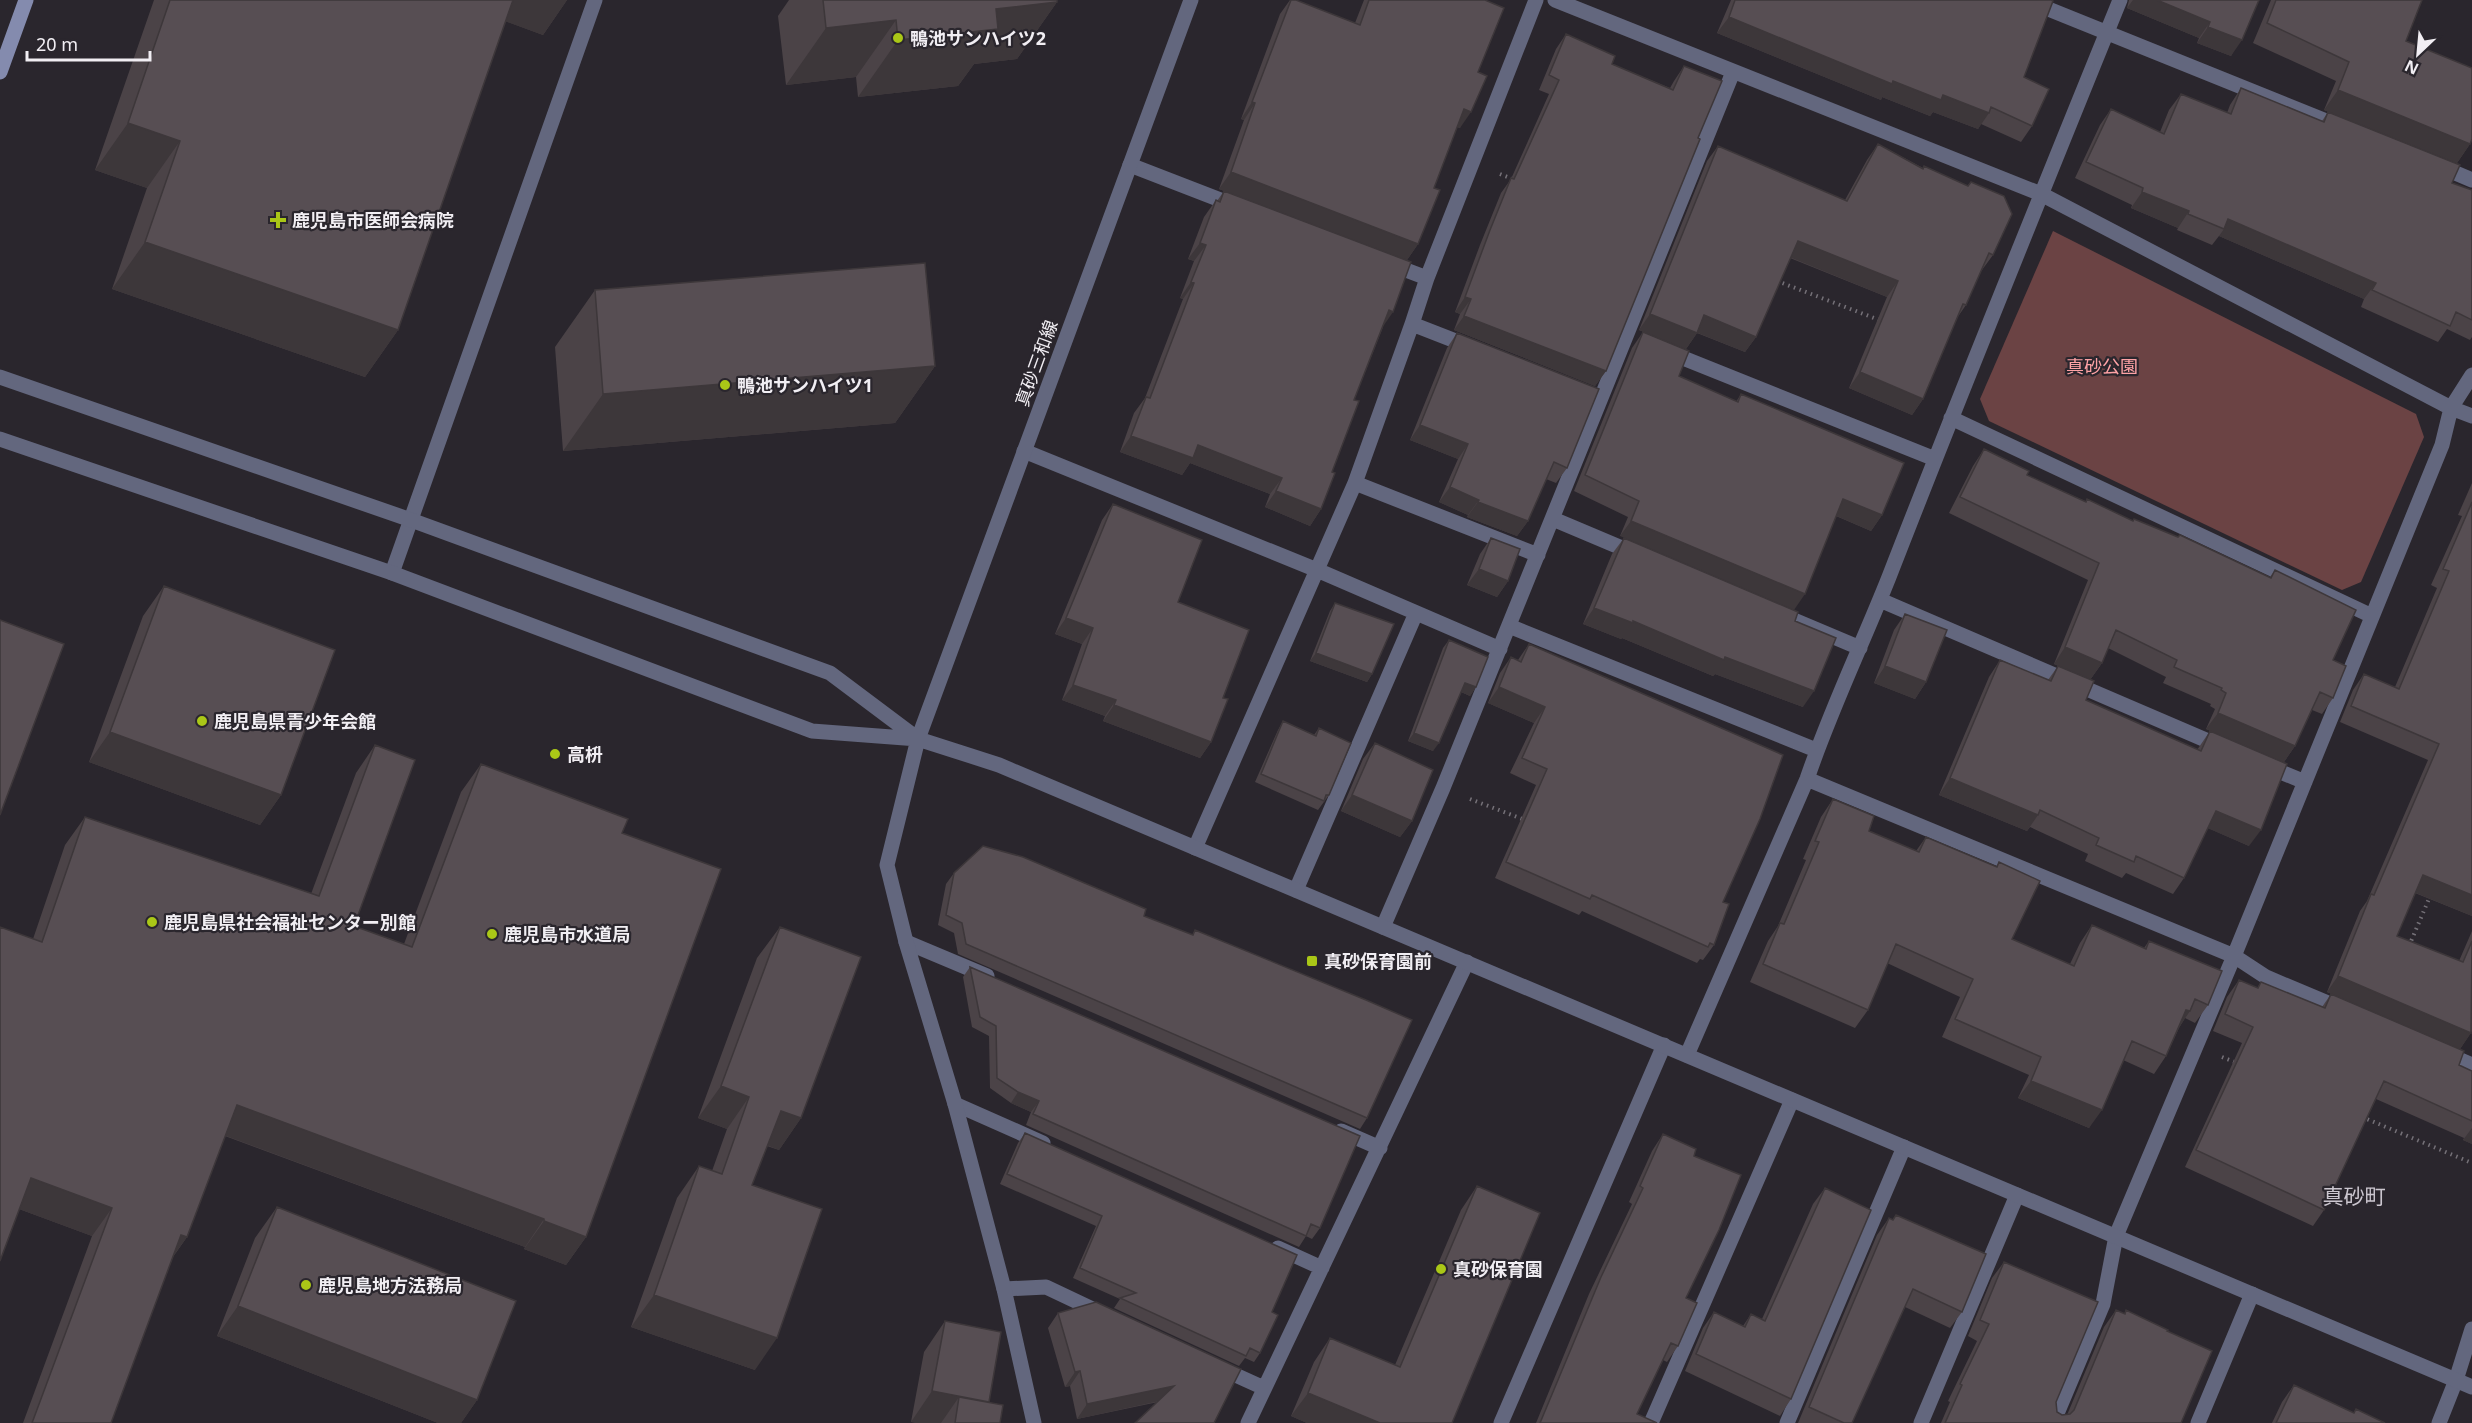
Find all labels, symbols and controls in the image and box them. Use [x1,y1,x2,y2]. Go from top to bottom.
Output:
scale bar [27,24,150,62]
north arrow [2388,24,2448,84]
place label: 鴨池サンハイツ2 [910,26,1046,50]
marker: 鴨池サンハイツ2 [891,31,905,45]
text: 20 m [36,32,78,56]
text: N [2401,55,2422,80]
place label: 鹿児島市医師会病院 [292,208,454,232]
marker: 鹿児島市医師会病院 [269,211,287,229]
street label: 真砂三和線 [1009,317,1063,409]
park label: 真砂公園 [2066,354,2138,378]
place label: 鴨池サンハイツ1 [737,373,873,397]
marker: 鴨池サンハイツ1 [718,378,732,392]
place label: 鹿児島県青少年会館 [214,709,376,733]
marker: 鹿児島県青少年会館 [195,714,209,728]
place label: 高枡 [567,742,603,766]
marker: 高枡 [548,747,562,761]
place label: 鹿児島県社会福祉センター別館 [164,910,416,934]
marker: 鹿児島県社会福祉センター別館 [145,915,159,929]
place label: 鹿児島市水道局 [504,922,630,946]
marker: 鹿児島市水道局 [485,927,499,941]
place label: 真砂保育園前 [1324,949,1432,973]
marker: 真砂保育園前 [1305,954,1319,968]
district label: 真砂町 [2323,1182,2386,1210]
place label: 真砂保育園 [1453,1257,1543,1281]
marker: 真砂保育園 [1434,1262,1448,1276]
place label: 鹿児島地方法務局 [318,1273,462,1297]
marker: 鹿児島地方法務局 [299,1278,313,1292]

